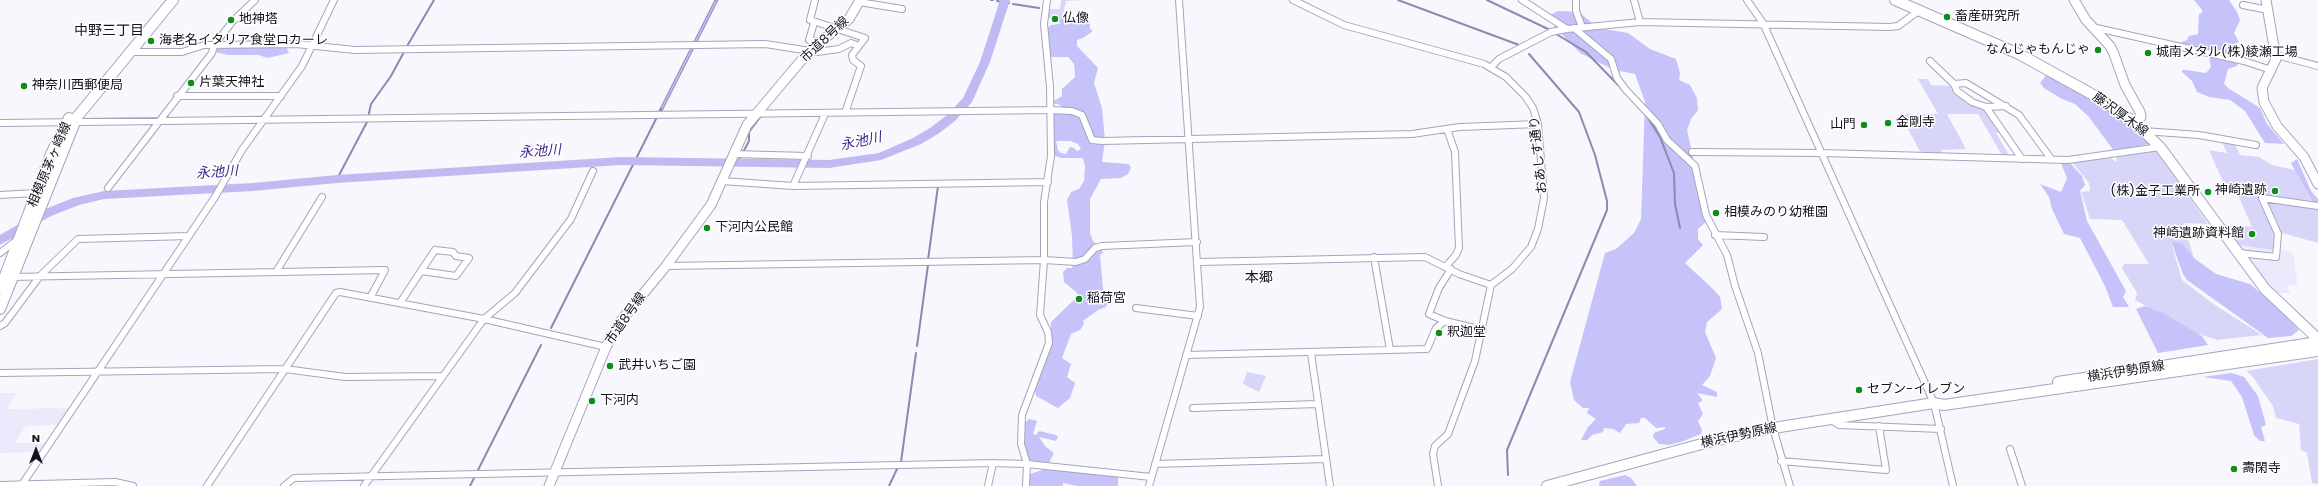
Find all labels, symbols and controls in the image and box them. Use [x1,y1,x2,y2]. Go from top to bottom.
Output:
place label: 畜産研究所 [1955,9,2020,25]
place label: 仏像 [1063,11,1089,27]
place label: 地神塔 [239,12,278,28]
marker: 畜産研究所 [1942,12,1952,22]
street label: 市道8号線 [798,14,852,66]
marker: 仏像 [1050,14,1060,24]
marker: 地神塔 [226,15,236,25]
district label: 中野三丁目 [74,23,144,39]
place label: 海老名イタリア食堂ロカーレ [159,33,328,49]
marker: 海老名イタリア食堂ロカーレ [146,36,156,46]
place label: なんじゃもんじゃ [1986,42,2090,58]
marker: なんじゃもんじゃ [2093,45,2103,55]
place label: 城南メタル(株)綾瀬工場 [2156,45,2298,61]
marker: 城南メタル(株)綾瀬工場 [2143,48,2153,58]
place label: 片葉天神社 [199,75,264,91]
place label: 神奈川西郵便局 [32,78,123,94]
marker: 片葉天神社 [186,78,196,88]
marker: 神奈川西郵便局 [19,81,29,91]
street label: 藤沢厚木線 [2089,90,2151,140]
street label: おあしす通り [1527,115,1551,195]
place label: 金剛寺 [1896,115,1935,131]
place label: 山門 [1830,117,1856,133]
marker: 金剛寺 [1883,118,1893,128]
street label: 相模原茅ヶ崎線 [25,120,75,210]
marker: 山門 [1859,120,1869,130]
water label: 永池川 [839,129,883,155]
water label: 永池川 [518,142,562,162]
water label: 永池川 [195,163,239,183]
place label: 神崎遺跡 [2215,183,2267,199]
place label: (株)金子工業所 [2110,184,2200,200]
marker: 神崎遺跡 [2270,186,2280,196]
marker: (株)金子工業所 [2203,187,2213,197]
place label: 相模みのり幼稚園 [1724,205,1828,221]
marker: 相模みのり幼稚園 [1711,208,1721,218]
place label: 下河内公民館 [715,220,793,236]
marker: 下河内公民館 [702,223,712,233]
place label: 神崎遺跡資料館 [2153,226,2244,242]
marker: 神崎遺跡資料館 [2247,229,2257,239]
district label: 本郷 [1245,270,1273,286]
street label: 市道8号線 [602,290,650,348]
place label: 稲荷宮 [1087,291,1126,307]
marker: 稲荷宮 [1074,294,1084,304]
place label: 釈迦堂 [1447,325,1486,341]
marker: 釈迦堂 [1434,328,1444,338]
place label: 武井いちご園 [618,358,696,374]
street label: 横浜伊勢原線 [2086,358,2166,386]
marker: 武井いちご園 [605,361,615,371]
place label: セブン-イレブン [1867,382,1965,398]
marker: セブン-イレブン [1854,385,1864,395]
place label: 下河内 [600,393,639,409]
marker: 下河内 [587,396,597,406]
street label: 横浜伊勢原線 [1699,420,1779,452]
north arrow [16,430,56,470]
text: N [32,430,40,446]
place label: 壽閑寺 [2242,461,2281,477]
marker: 壽閑寺 [2229,464,2239,474]

